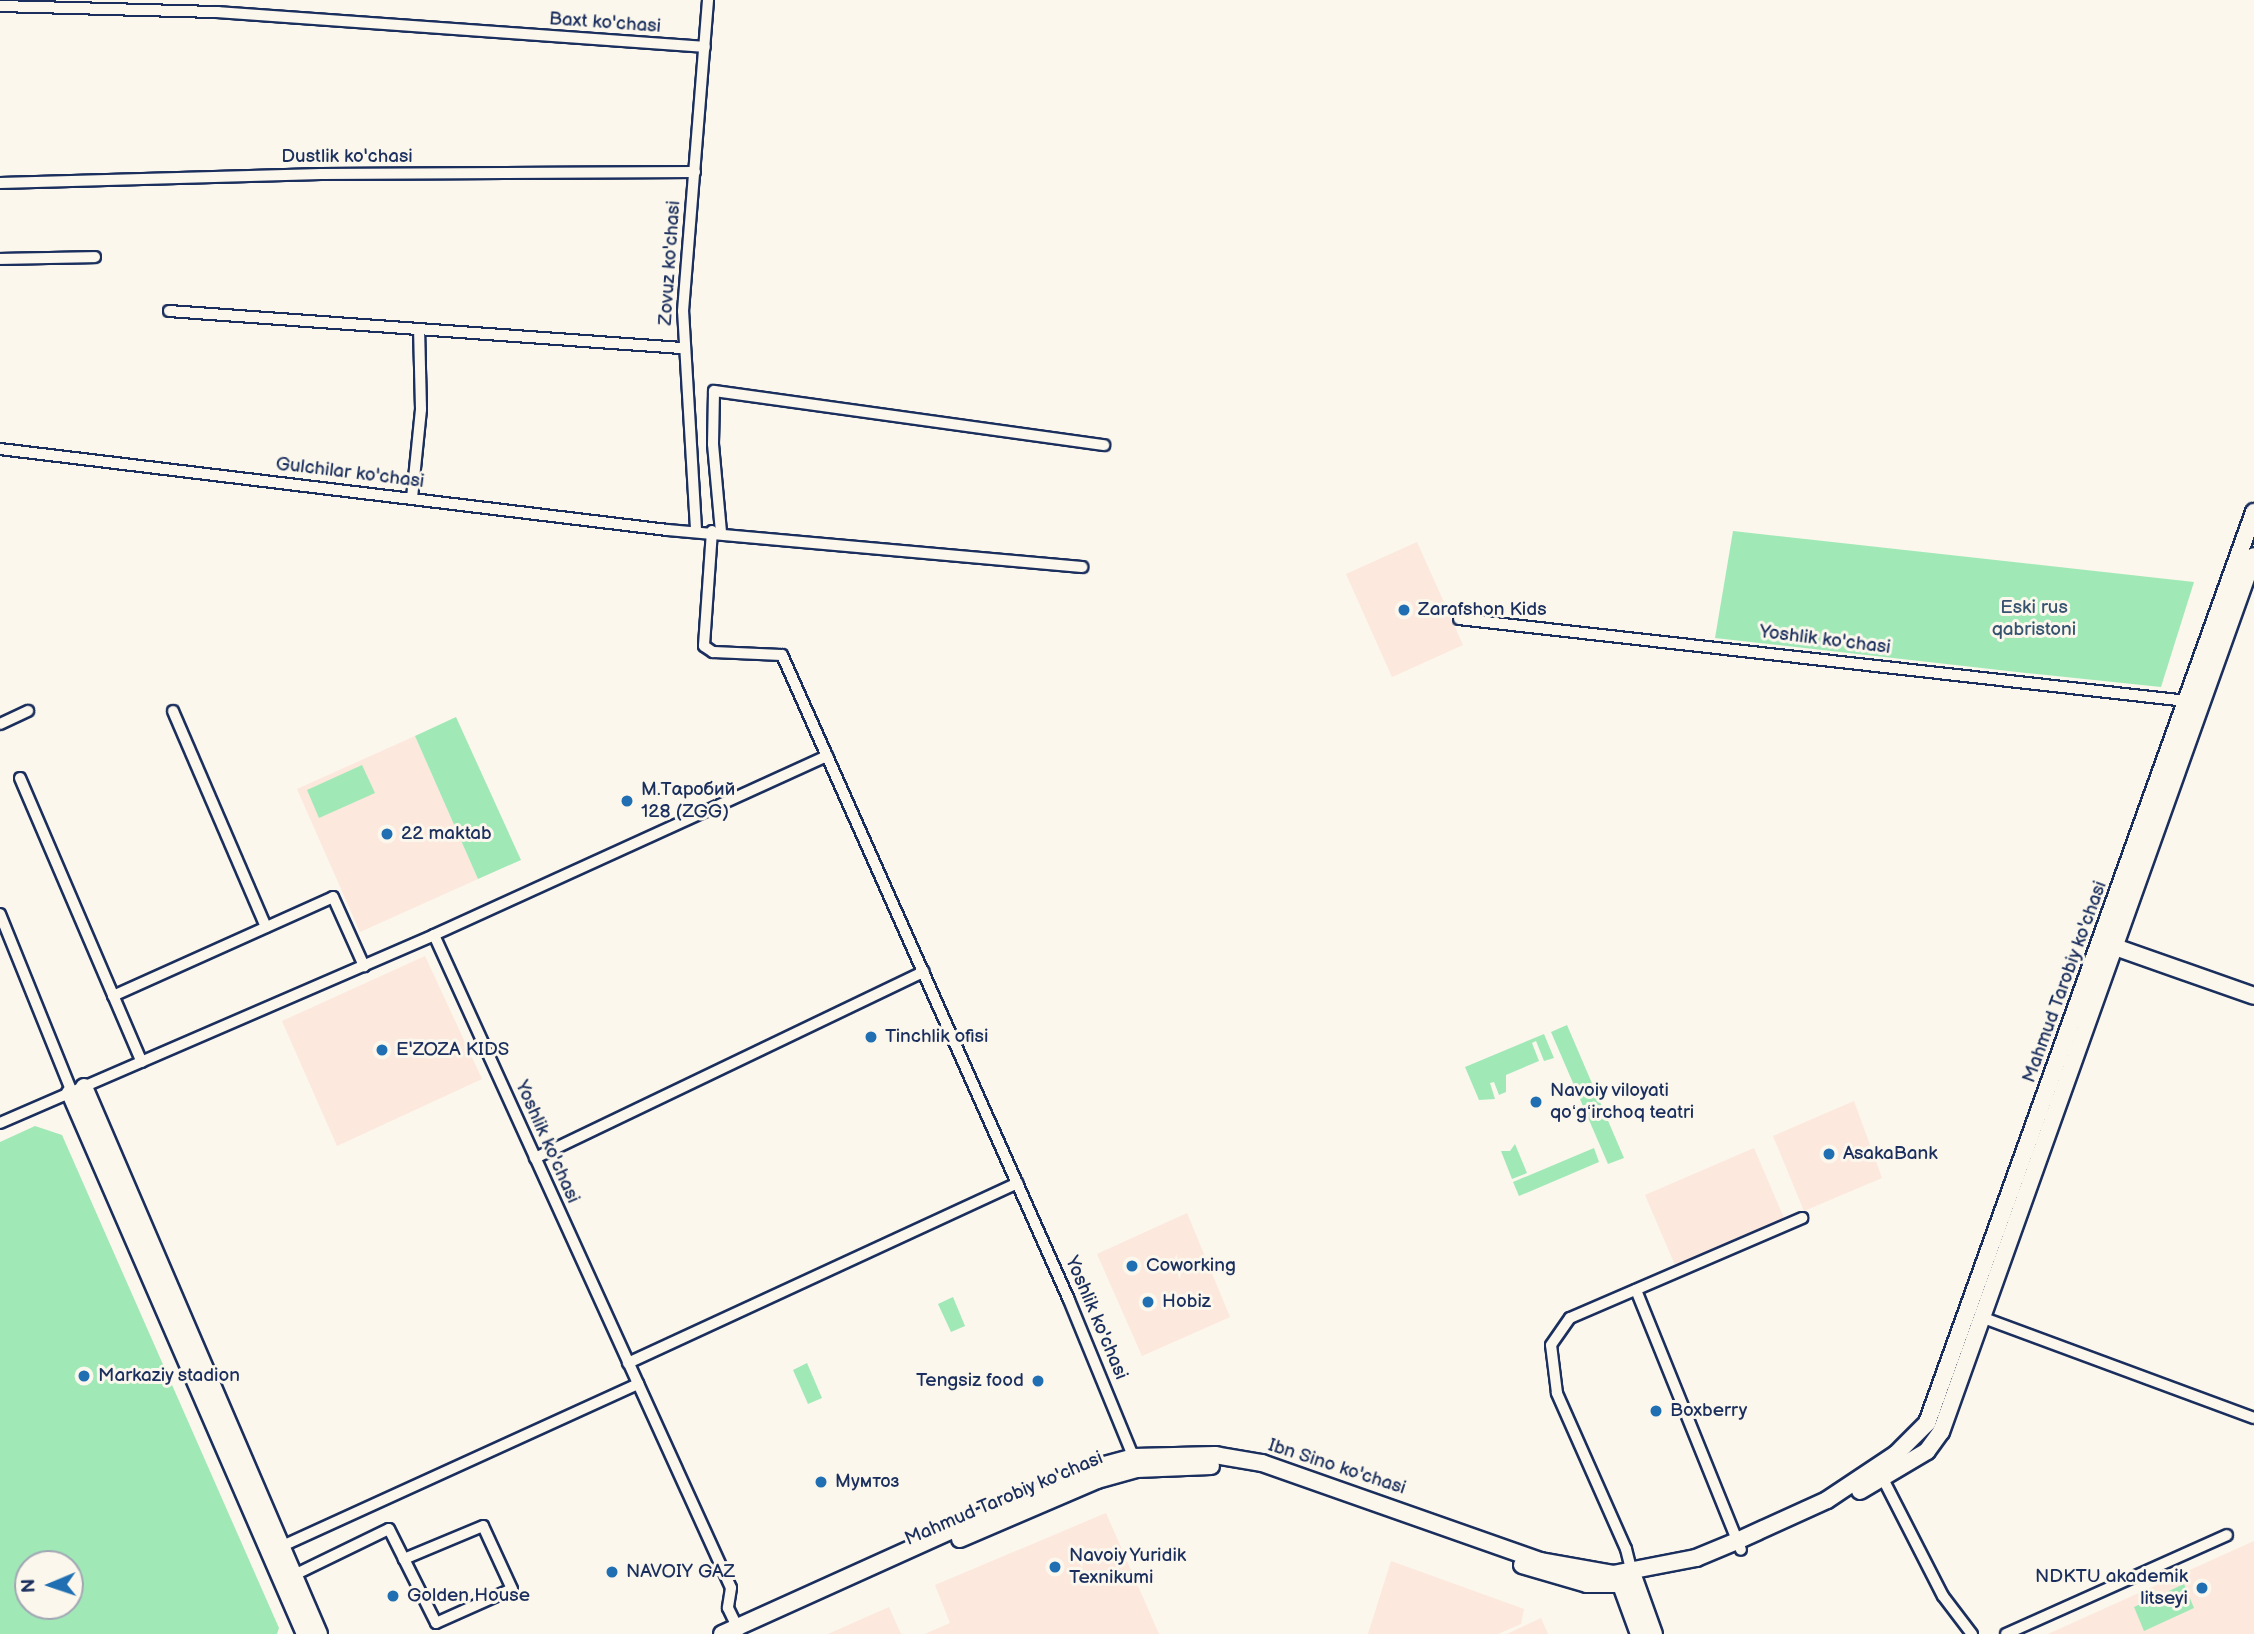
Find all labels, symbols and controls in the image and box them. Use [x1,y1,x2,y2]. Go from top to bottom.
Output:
street label: Baxt ko'chasi [548,8,662,38]
street label: Dustlik ko'chasi [281,146,413,168]
street label: Zovuz ko'chasi [654,200,686,326]
street label: Gulchilar ko'chasi [274,453,426,493]
park label: Eski rus qabristoni [1992,597,2076,641]
place label: Zarafshon Kids [1418,599,1547,621]
marker: Zarafshon Kids [1396,602,1412,618]
street label: Yoshlik ko'chasi [1758,621,1892,659]
place label: М.Таробий 128 (ZGG) [641,779,735,823]
marker: М.Таробий 128 (ZGG) [619,793,635,809]
place label: 22 maktab [401,823,492,845]
marker: 22 maktab [379,826,395,842]
street label: Mahmud Tarobiy ko'chasi [2018,877,2112,1087]
place label: Tinchlik ofisi [885,1026,988,1048]
marker: Tinchlik ofisi [863,1029,879,1045]
place label: E'ZOZA KIDS [396,1039,509,1061]
marker: E'ZOZA KIDS [374,1042,390,1058]
street label: Yoshlik ko'chasi [510,1077,584,1207]
place label: Navoiy viloyati qoʻgʻirchoq teatri [1550,1080,1694,1124]
marker: Navoiy viloyati qoʻgʻirchoq teatri [1528,1094,1544,1110]
place label: AsakaBank [1843,1143,1938,1165]
marker: AsakaBank [1821,1146,1837,1162]
street label: Yoshlik ko'chasi [1060,1253,1132,1383]
place label: Coworking [1146,1255,1236,1277]
marker: Coworking [1124,1258,1140,1274]
place label: Hobiz [1162,1291,1211,1313]
marker: Hobiz [1140,1294,1156,1310]
place label: Markaziy stadion [98,1365,241,1387]
marker: Markaziy stadion [76,1368,92,1384]
place label: Tengsiz food [916,1370,1024,1392]
marker: Tengsiz food [1030,1373,1046,1389]
place label: Boxberry [1670,1400,1747,1422]
marker: Boxberry [1648,1403,1664,1419]
street label: Ibn Sino ko'chasi [1265,1434,1409,1500]
street label: Mahmud Tarobiy ko'chasi [901,1447,1107,1551]
place label: Мумтоз [835,1471,899,1493]
marker: Мумтоз [813,1474,829,1490]
place label: Navoiy Yuridik Texnikumi [1069,1545,1189,1589]
north arrow [14,1550,84,1620]
marker: Navoiy Yuridik Texnikumi [1047,1559,1063,1575]
place label: NAVOIY GAZ [626,1561,735,1583]
marker: NAVOIY GAZ [604,1564,620,1580]
place label: NDKTU akademik litseyi [2035,1566,2188,1610]
text: N [18,1578,41,1593]
marker: NDKTU akademik litseyi [2194,1580,2210,1596]
place label: Golden House [407,1585,530,1607]
marker: Golden House [385,1588,401,1604]

